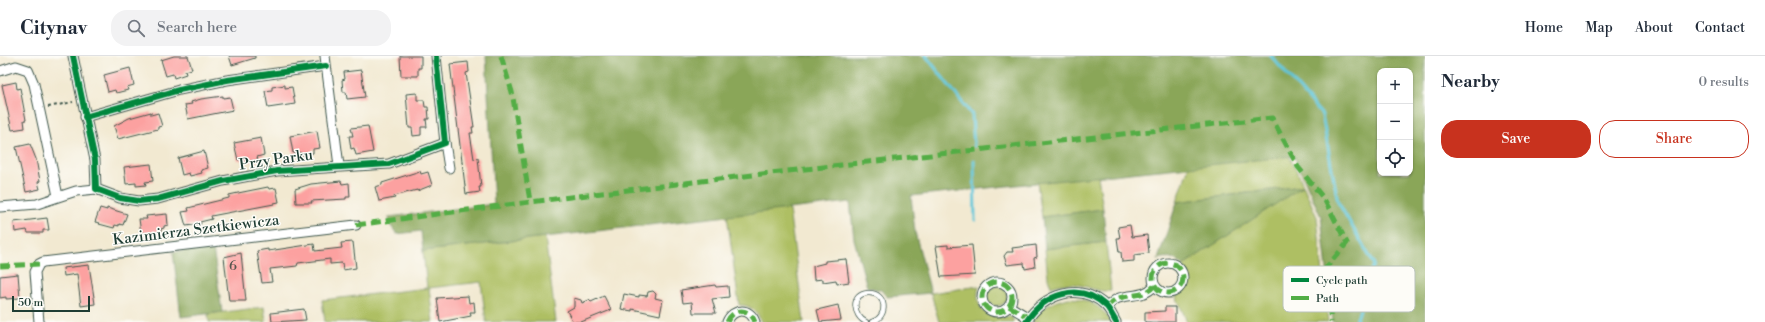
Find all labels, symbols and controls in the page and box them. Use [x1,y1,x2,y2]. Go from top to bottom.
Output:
search box [111,10,391,46]
text: Citynav [20,16,87,40]
icon: search [125,17,147,39]
text: Search here [157,18,237,37]
text: Home [1525,19,1563,37]
text: Map [1585,19,1613,37]
text: About [1635,19,1673,37]
text: Contact [1695,19,1745,37]
map controls [1377,68,1413,176]
button: + [1377,68,1413,104]
text: Nearby [1441,71,1500,93]
text: 0 results [1698,74,1749,90]
button: − [1377,104,1413,140]
button: Save [1441,120,1591,158]
button: Share [1599,120,1749,158]
button: locate [1377,140,1413,176]
street label: Przy Parku [238,145,315,175]
street label: Kazimierza Szetkiewicza [111,210,281,250]
house number: 6 [229,258,237,274]
legend [1283,266,1415,312]
text: Cycle path [1316,274,1368,288]
text: Path [1316,292,1340,306]
scale bar [12,294,90,313]
text: 50 m [18,296,43,310]

